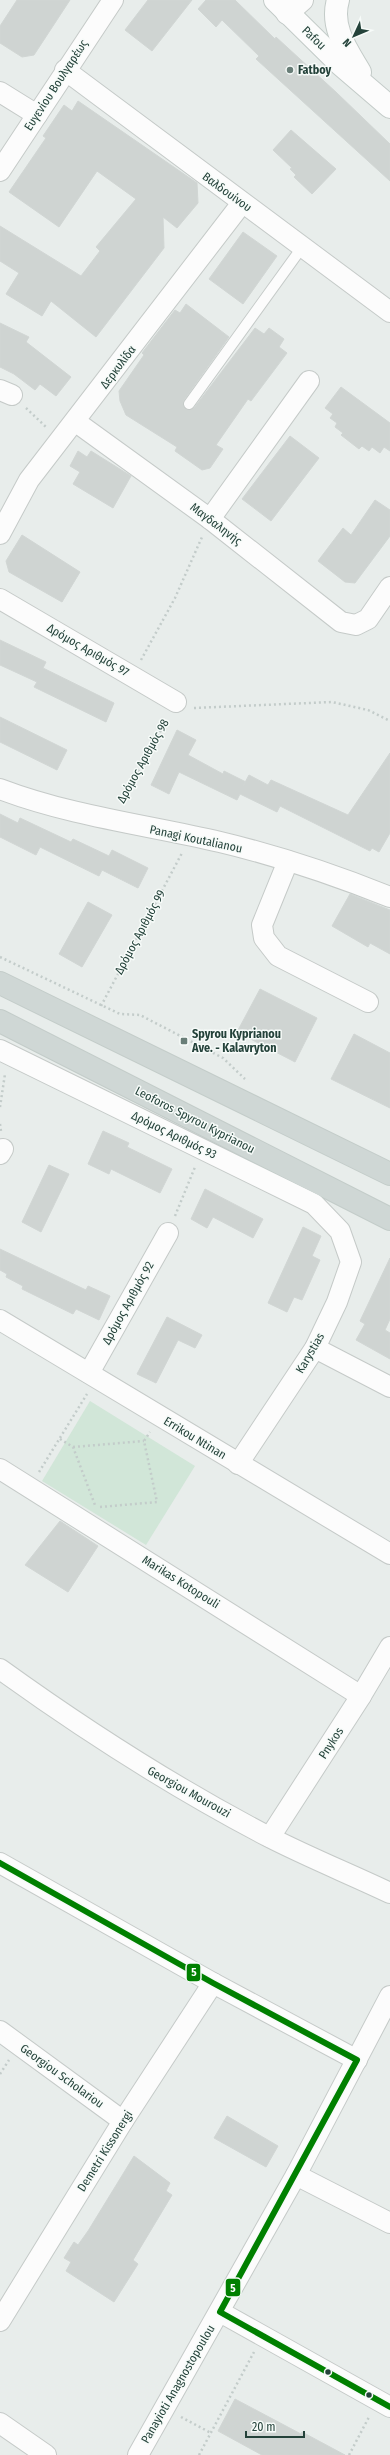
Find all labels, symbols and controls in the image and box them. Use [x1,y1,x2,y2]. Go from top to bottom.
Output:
north arrow [334,16,374,56]
street label: Pafou [299,23,329,53]
text: N [340,36,354,49]
street label: Ευγενίου Βουλγαρέως [21,37,91,133]
place label: Fatboy [298,63,332,77]
marker: Fatboy [285,65,295,75]
street label: Βαλδουίνου [200,169,254,215]
street label: Δερκυλίδα [97,343,139,391]
street label: Μαγδαληνής [187,500,245,548]
street label: Δρόμος Αριθμός 97 [44,621,132,679]
street label: Δρόμος Αριθμός 98 [114,717,172,805]
street label: Panagi Koutalianou [148,822,244,856]
street label: Δρόμος Αριθμός 99 [112,887,168,977]
place label: Spyrou Kyprianou Ave. - Kalavryton [191,1027,281,1055]
marker: Spyrou Kyprianou Ave. - Kalavryton [179,1036,189,1046]
street label: Leoforos Spyrou Kyprianou [133,1084,257,1156]
street label: Δρόμος Αριθμός 93 [129,1108,219,1162]
street label: Δρόμος Αριθμός 92 [99,1259,157,1347]
street label: Karystias [293,1330,327,1376]
street label: Errikou Ntinan [161,1414,229,1462]
street label: Marikas Kotopouli [140,1553,222,1611]
street label: Pnykos [316,1725,346,1761]
street label: Georgiou Mourouzi [145,1763,233,1821]
line badge: 5 [186,1963,201,1982]
text: 5 [191,1966,197,1979]
street label: Georgiou Scholariou [18,2041,106,2111]
street label: Demetri Kissonergi [74,2108,136,2194]
line badge: 5 [225,2278,241,2297]
text: 5 [230,2282,236,2295]
street label: Panayioti Anagnostopoulou [138,2322,218,2446]
unlabelled marker [323,2367,333,2377]
unlabelled marker [364,2390,374,2400]
scale bar [246,2413,304,2439]
text: 20 m [252,2420,276,2434]

